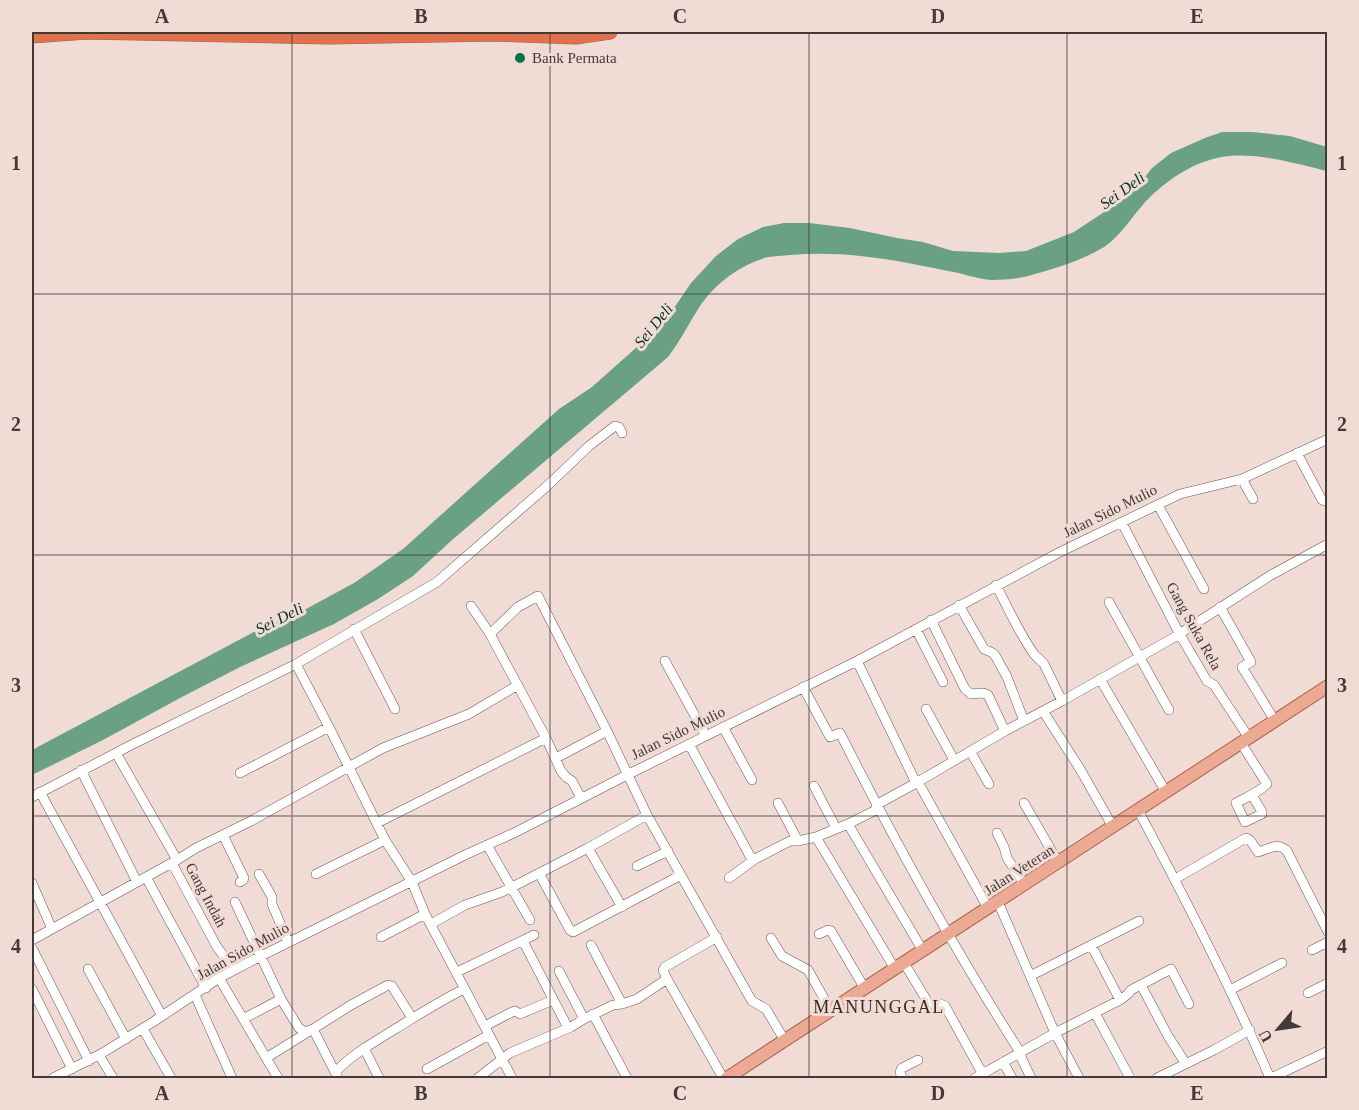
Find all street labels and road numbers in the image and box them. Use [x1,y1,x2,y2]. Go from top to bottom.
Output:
street label: Jalan Sido Mulio [1060,481,1160,541]
street label: Gang Suka Rela [1163,579,1225,673]
street label: Jalan Sido Mulio [628,703,728,763]
street label: Jalan Veteran [981,841,1057,899]
street label: Gang Indah [182,860,230,930]
street label: Jalan Sido Mulio [194,919,292,983]

